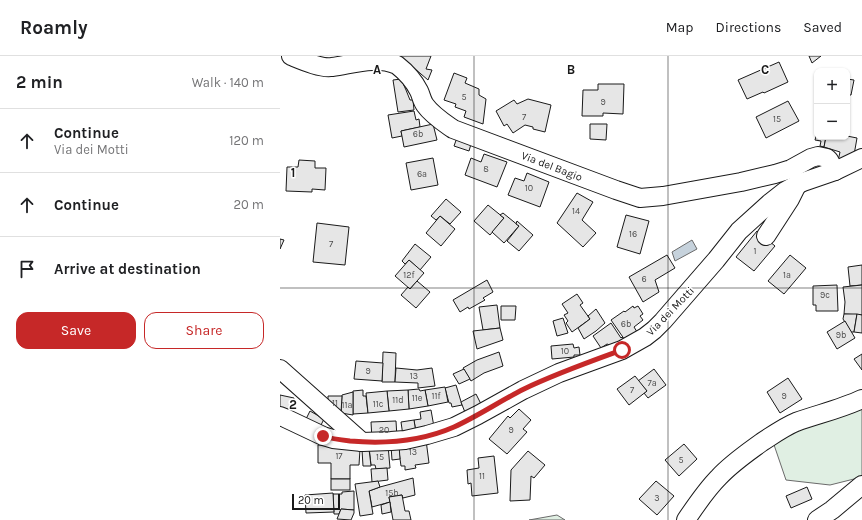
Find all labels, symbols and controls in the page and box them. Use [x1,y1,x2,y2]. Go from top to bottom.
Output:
text: Roamly [20,17,87,39]
text: Map [666,19,694,36]
text: Directions [716,19,781,36]
text: Saved [803,19,842,36]
text: A [373,62,381,77]
text: B [567,62,575,77]
text: C [761,62,769,77]
map controls [814,68,850,140]
button: + [814,68,850,104]
text: 2 min [16,72,63,92]
text: Walk · 140 m [192,75,264,90]
house number: 5 [461,92,467,102]
house number: 9 [600,97,606,107]
button: − [814,104,850,140]
house number: 7 [522,112,527,122]
house number: 15 [773,114,781,124]
text: Continue [54,124,119,142]
house number: 6b [413,129,423,139]
icon: ahead [16,130,38,152]
text: 120 m [229,133,264,148]
text: Via dei Motti [54,142,129,157]
street label: Via del Bagio [519,149,584,184]
house number: 8 [483,164,489,174]
text: 1 [291,165,295,180]
house number: 6a [417,169,427,179]
house number: 10 [525,183,533,193]
icon: ahead [16,194,38,216]
text: Continue [54,196,119,214]
text: 20 m [234,197,264,212]
house number: 14 [572,206,580,216]
house number: 16 [629,229,637,239]
house number: 7 [329,239,334,249]
house number: 1 [754,246,757,256]
icon: arrive [16,258,38,280]
text: Arrive at destination [54,260,201,278]
house number: 12f [403,270,416,280]
house number: 1a [783,270,791,280]
house number: 6 [641,274,647,284]
street label: Via dei Motti [644,284,697,339]
house number: 9c [820,290,830,300]
button: Save [16,312,136,349]
button: Share [144,312,264,349]
house number: 6b [621,319,631,329]
house number: 9b [836,330,846,340]
route start [613,341,631,359]
house number: 10 [561,346,569,356]
house number: 9 [365,366,371,376]
house number: 13 [410,371,418,381]
house number: 7a [647,378,657,388]
house number: 7 [630,385,635,395]
house number: 11f [431,391,441,401]
house number: 9 [781,391,787,401]
house number: 11e [412,393,423,403]
house number: 11d [392,395,404,405]
text: 2 [289,397,297,412]
house number: 11 [332,398,338,408]
house number: 11c [373,399,384,409]
house number: 11a [342,400,352,410]
house number: 20 [379,425,389,435]
house number: 9 [508,425,514,435]
route end [314,427,332,445]
house number: 13 [409,447,417,457]
house number: 17 [335,451,343,461]
house number: 15 [376,452,384,462]
house number: 5 [678,455,684,465]
house number: 11 [479,471,485,481]
house number: 15b [385,488,399,498]
scale bar [292,492,340,511]
house number: 3 [654,493,660,503]
text: 20 m [298,494,324,507]

